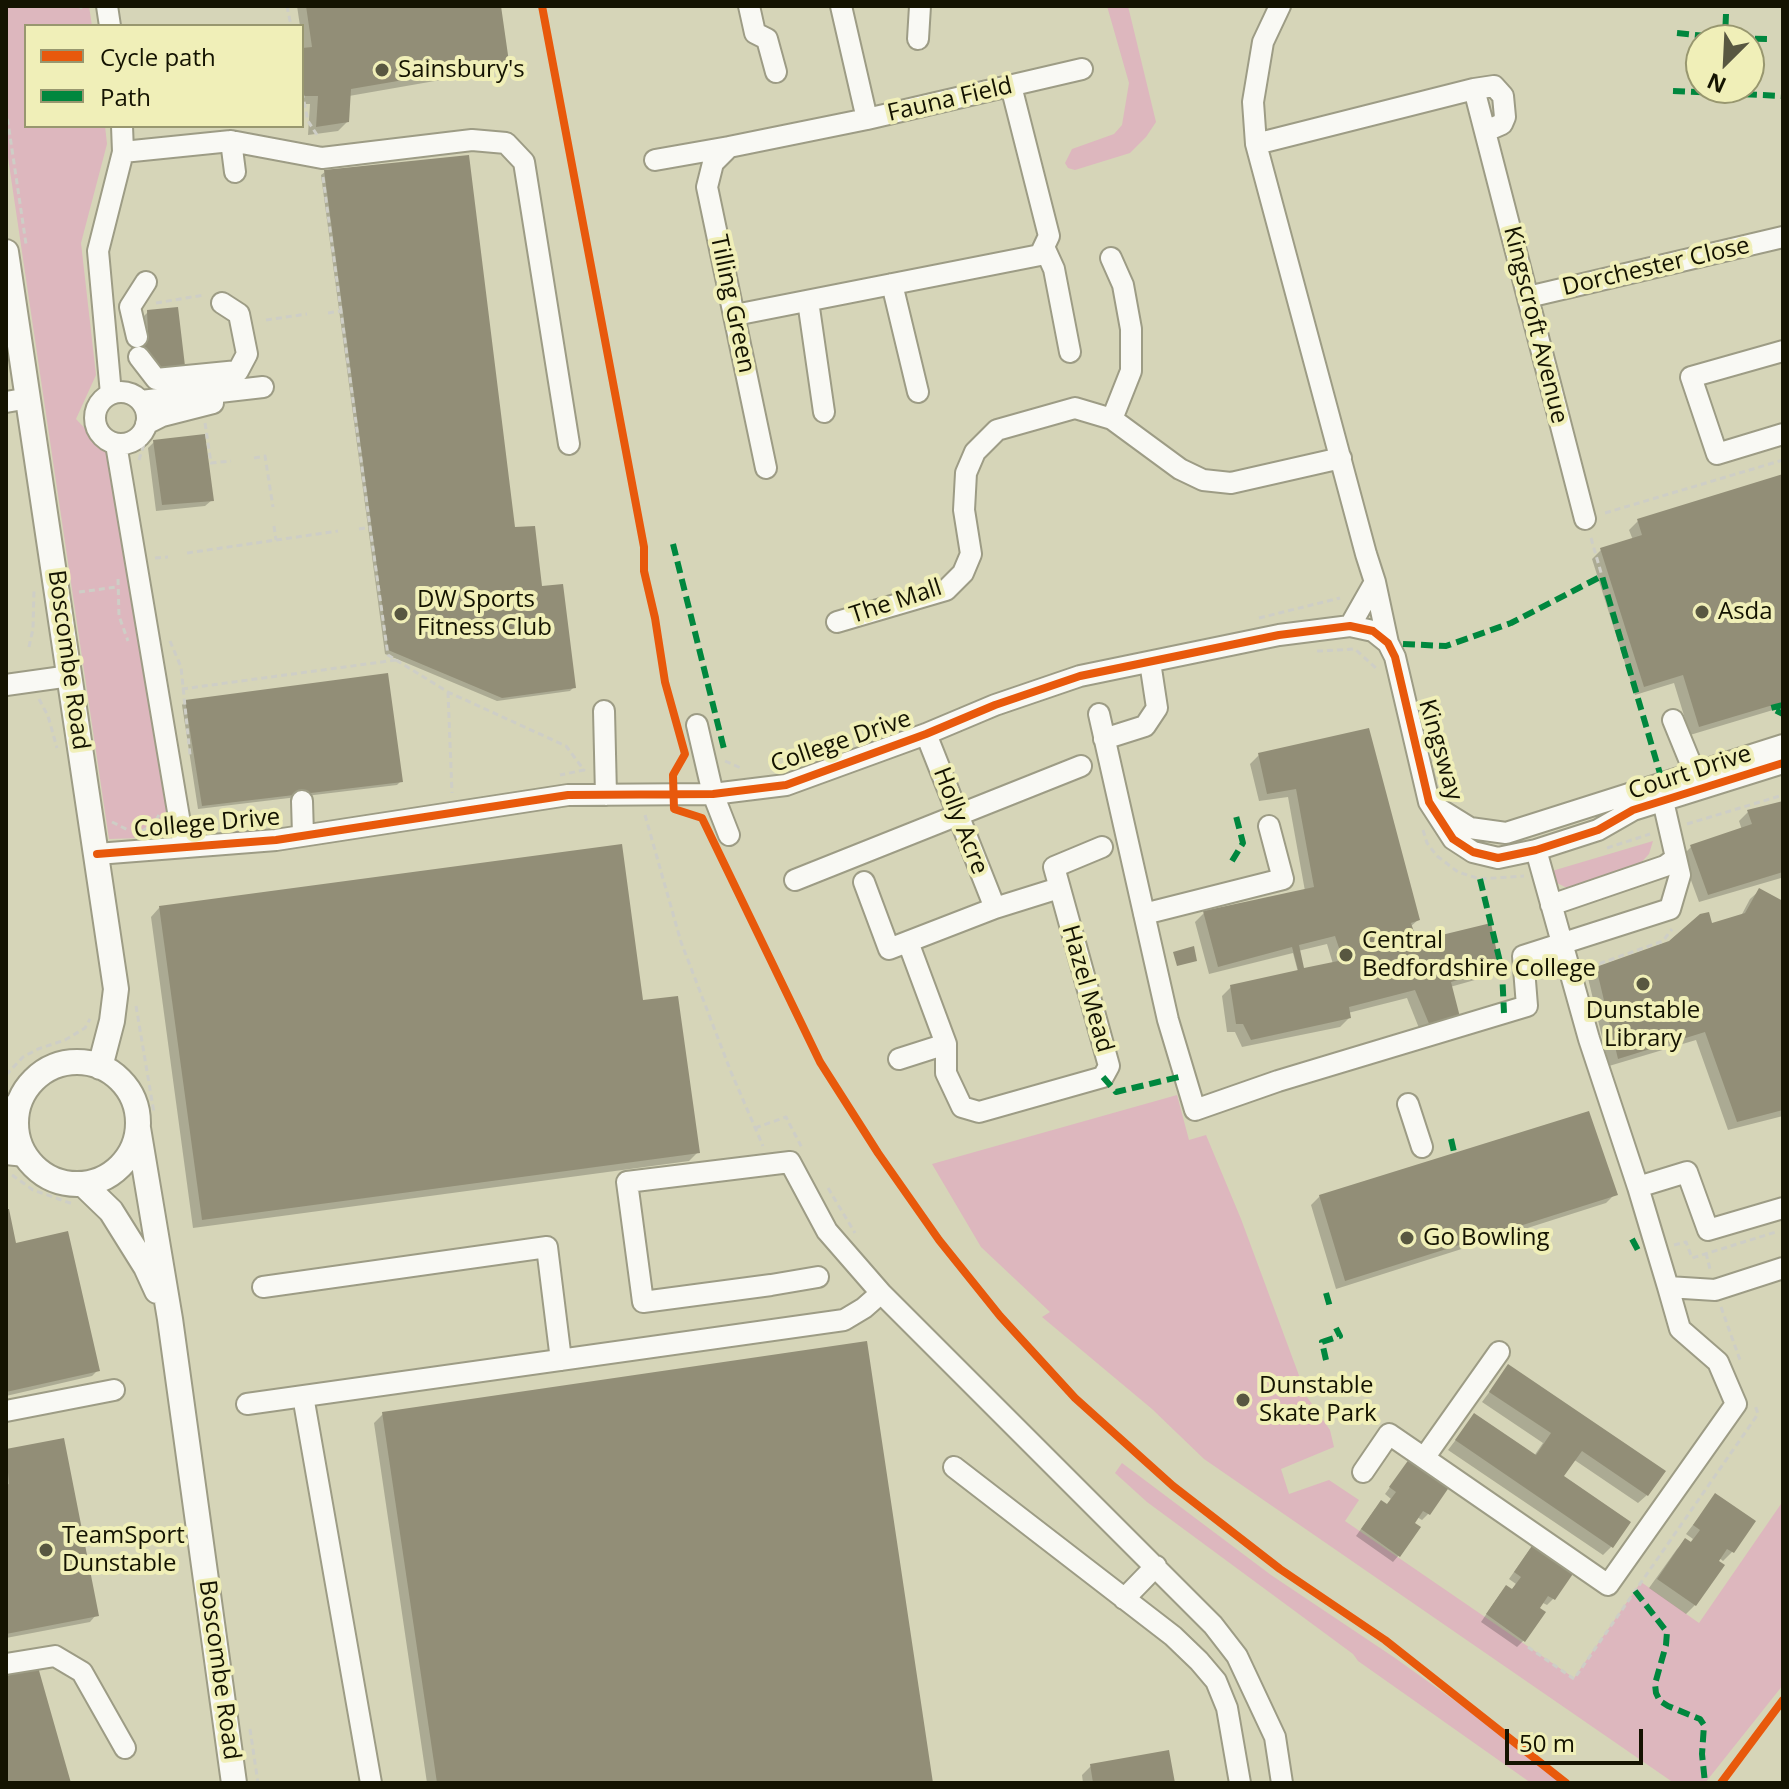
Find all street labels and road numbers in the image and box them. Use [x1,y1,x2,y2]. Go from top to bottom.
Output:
street label: Fauna Field [885,72,1015,128]
street label: Kingscroft Avenue [1497,223,1573,427]
street label: Dorchester Close [1560,231,1752,303]
street label: Tilling Green [703,232,761,376]
street label: Boscombe Road [41,568,95,752]
street label: The Mall [847,574,945,630]
street label: Kingsway [1412,696,1468,804]
street label: College Drive [767,705,915,779]
street label: Court Drive [1625,740,1755,806]
street label: Holly Acre [926,763,994,879]
street label: College Drive [133,803,281,845]
street label: Hazel Mead [1055,922,1119,1056]
street label: Boscombe Road [192,1578,246,1762]

